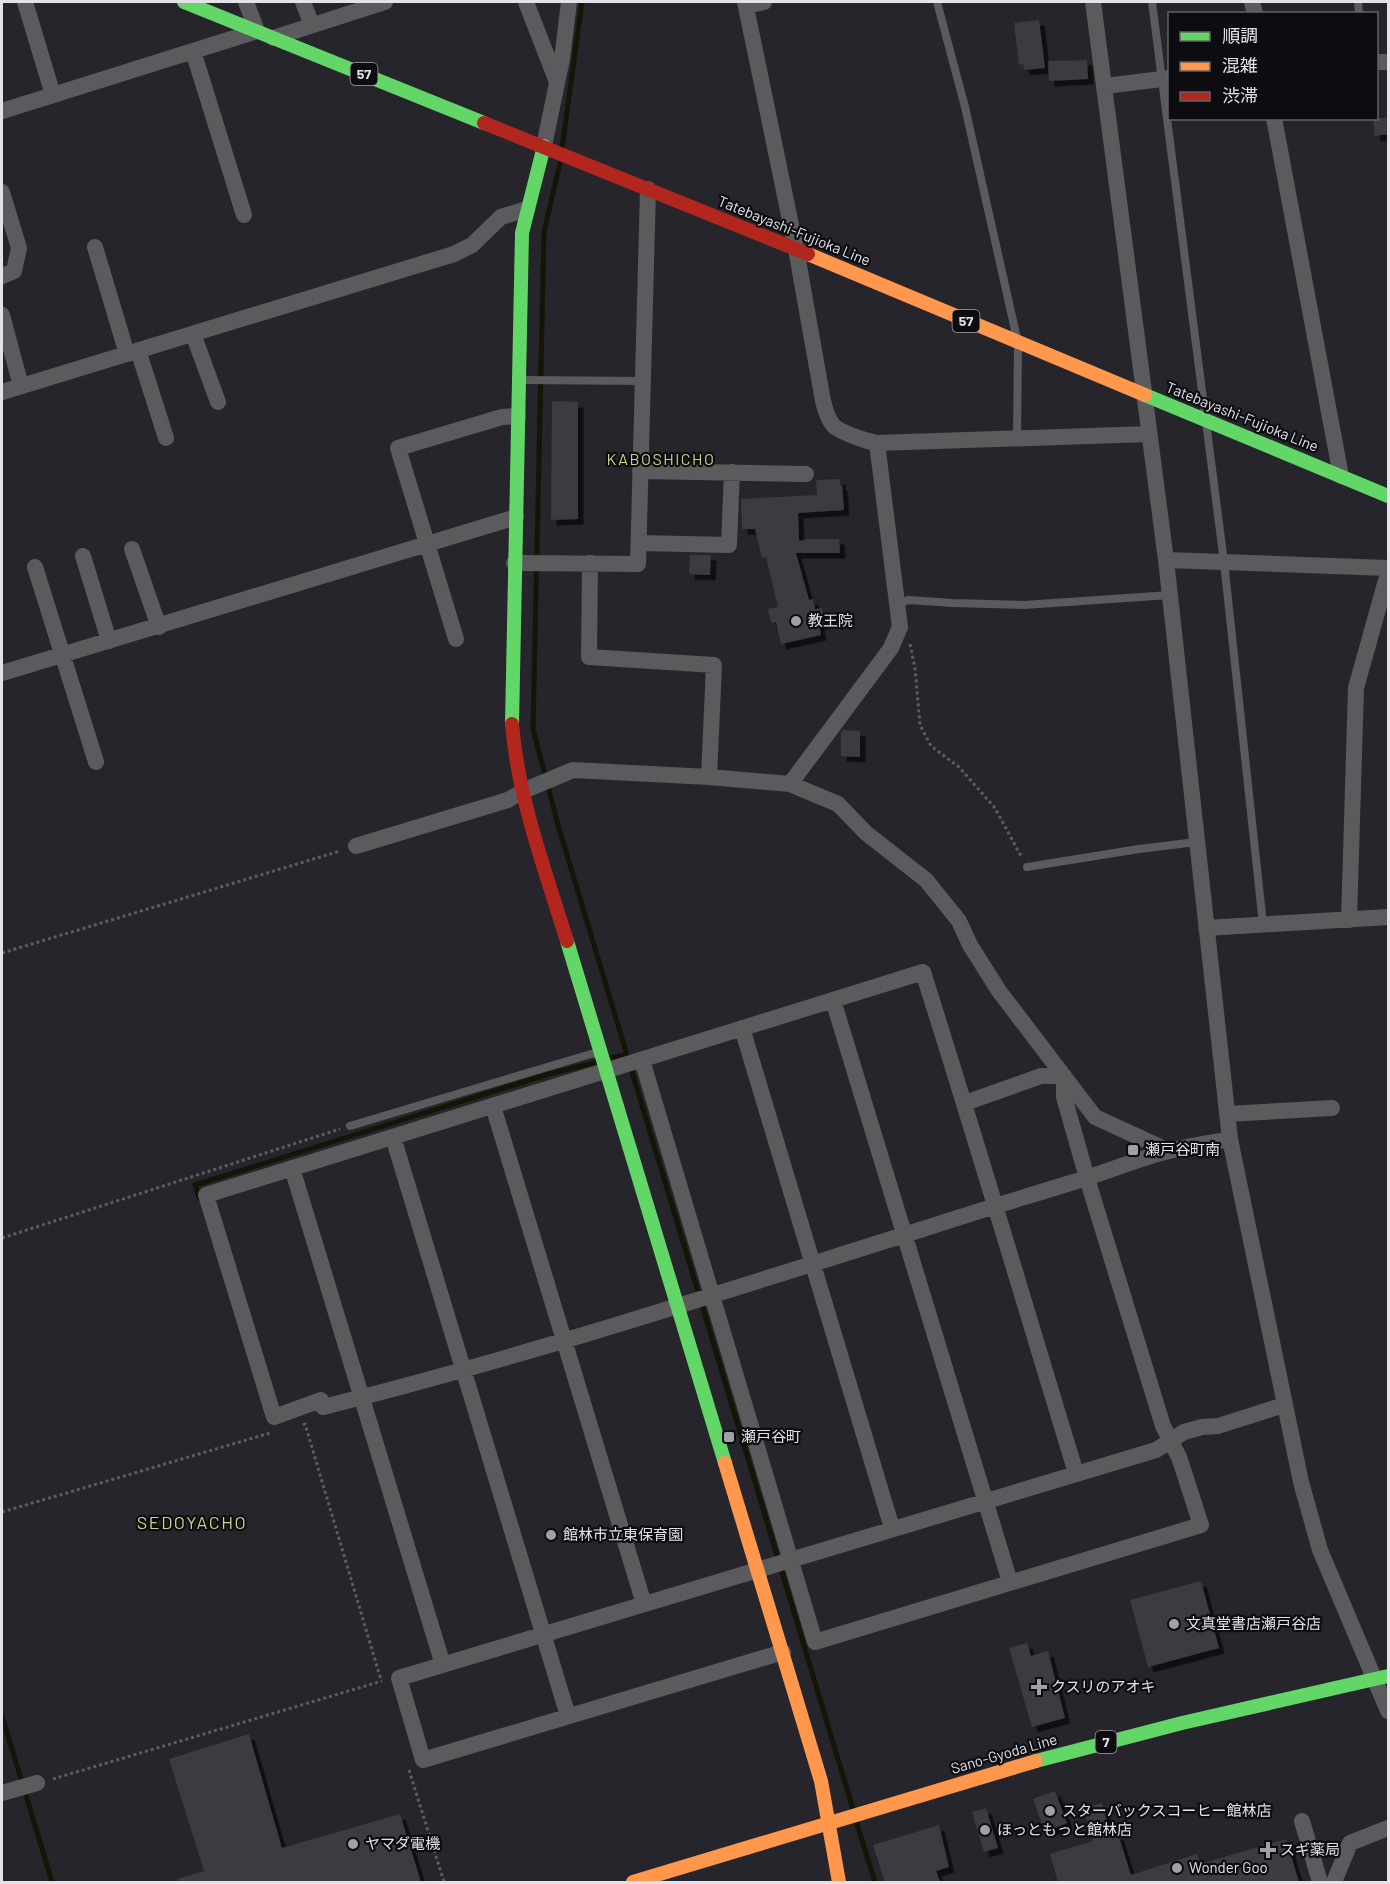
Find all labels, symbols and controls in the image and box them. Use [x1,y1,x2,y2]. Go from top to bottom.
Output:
legend [1168,12,1378,120]
text: 順調 [1222,24,1258,46]
text: 混雑 [1222,54,1258,76]
road number: 57 [350,63,378,85]
text: 渋滞 [1222,84,1258,106]
street label: Tatebayashi-Fujioka Line [716,191,873,269]
road number: 57 [952,310,980,332]
street label: Tatebayashi-Fujioka Line [1164,377,1321,455]
district label: KABOSHICHO [607,449,715,468]
place label: 教王院 [808,611,853,629]
marker: 教王院 [789,614,803,628]
place label: 瀬戸谷町南 [1145,1140,1220,1158]
marker: 瀬戸谷町南 [1126,1143,1140,1157]
place label: 瀬戸谷町 [741,1427,801,1445]
marker: 瀬戸谷町 [722,1430,736,1444]
district label: SEDOYACHO [137,1511,247,1533]
place label: 館林市立東保育園 [563,1525,683,1543]
marker: 館林市立東保育園 [544,1528,558,1542]
place label: 文真堂書店瀬戸谷店 [1186,1614,1321,1632]
marker: 文真堂書店瀬戸谷店 [1167,1617,1181,1631]
place label: クスリのアオキ [1051,1677,1156,1695]
marker: クスリのアオキ [1032,1680,1046,1694]
street label: Sano-Gyoda Line [949,1729,1059,1777]
road number: 7 [1096,1731,1116,1753]
place label: スターバックスコーヒー館林店 [1062,1801,1271,1819]
marker: スターバックスコーヒー館林店 [1043,1804,1057,1818]
place label: ほっともっと館林店 [997,1820,1132,1838]
marker: ほっともっと館林店 [978,1823,992,1837]
place label: ヤマダ電機 [365,1834,440,1852]
marker: ヤマダ電機 [346,1837,360,1851]
place label: スギ薬局 [1280,1840,1340,1858]
marker: スギ薬局 [1261,1843,1275,1857]
place label: Wonder Goo [1189,1858,1268,1876]
marker: Wonder Goo [1170,1861,1184,1875]

